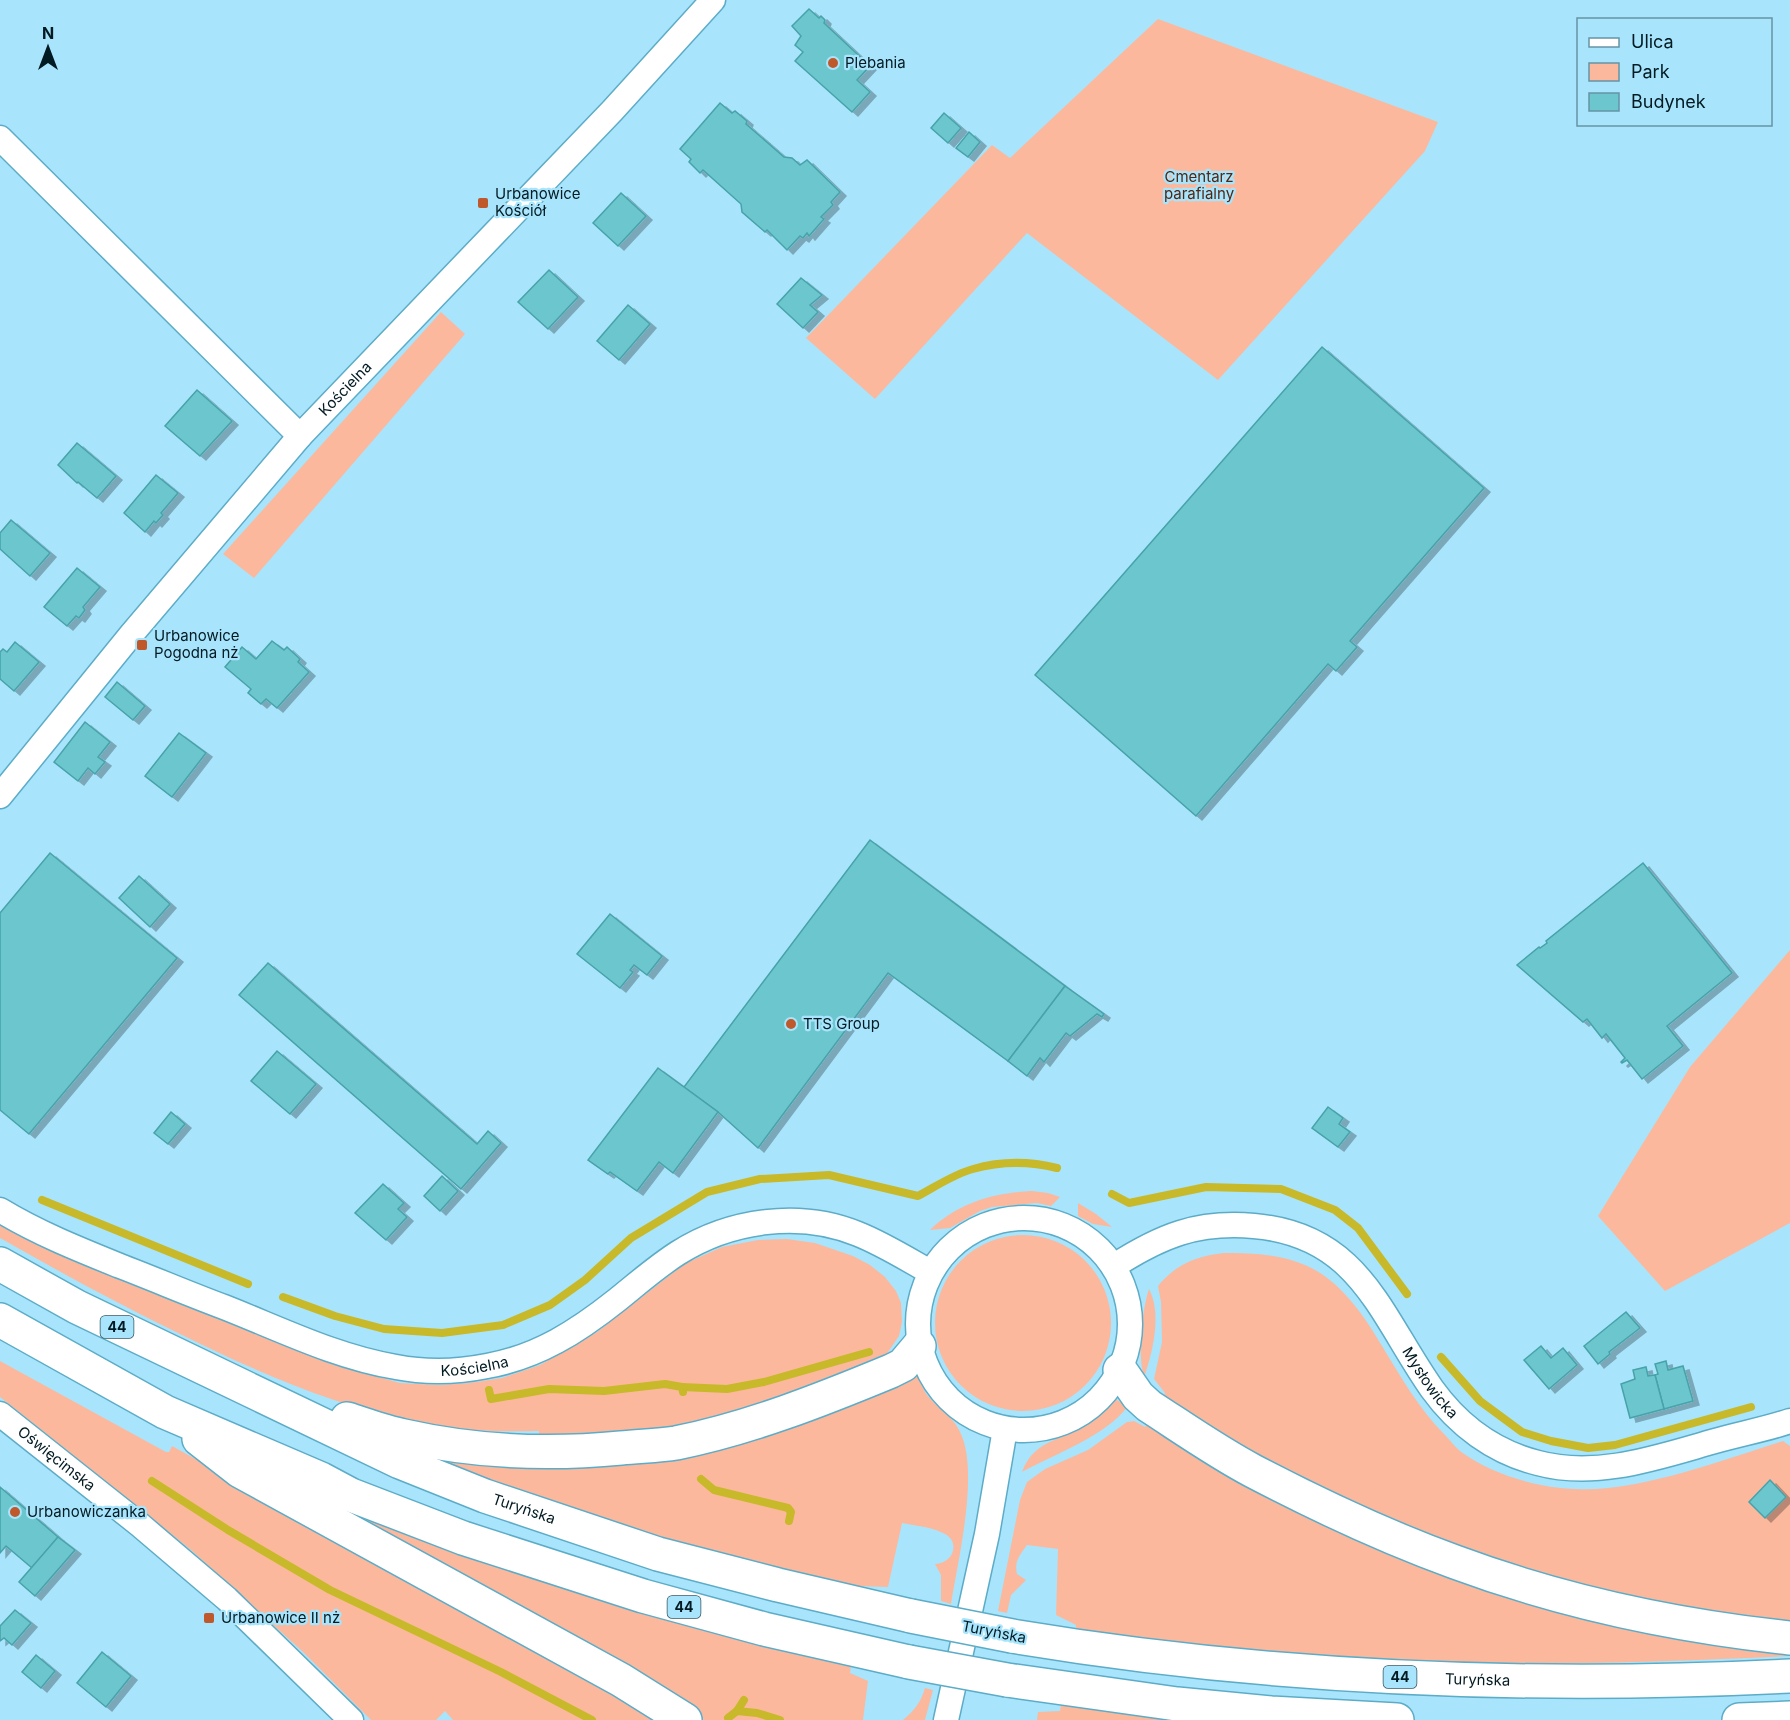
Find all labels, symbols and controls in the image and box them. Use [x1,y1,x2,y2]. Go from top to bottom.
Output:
north arrow [18,18,78,78]
legend [1577,18,1772,126]
text: N [42,23,54,43]
text: Ulica [1631,31,1674,52]
place label: Plebania [845,53,906,72]
marker: Plebania [826,56,840,70]
text: Park [1631,61,1670,82]
text: Budynek [1631,91,1706,112]
park label: Cmentarz parafialny [1164,167,1235,203]
place label: Urbanowice Kościół [495,184,581,220]
marker: Urbanowice Kościół [476,196,490,210]
street label: Kościelna [314,357,375,420]
place label: Urbanowice Pogodna nż [154,626,240,662]
marker: Urbanowice Pogodna nż [135,638,149,652]
place label: TTS Group [803,1014,880,1033]
marker: TTS Group [784,1017,798,1031]
road number: 44 [100,1316,134,1338]
street label: Mysłowicka [1398,1343,1462,1422]
street label: Kościelna [440,1352,510,1380]
street label: Oświęcimska [14,1422,99,1495]
street label: Turyńska [490,1489,558,1528]
place label: Urbanowiczanka [27,1502,146,1521]
marker: Urbanowiczanka [8,1505,22,1519]
road number: 44 [668,1596,700,1618]
place label: Urbanowice II nż [221,1608,340,1627]
marker: Urbanowice II nż [202,1611,216,1625]
street label: Turyńska [960,1616,1028,1647]
road number: 44 [1384,1666,1416,1688]
street label: Turyńska [1445,1669,1510,1690]

